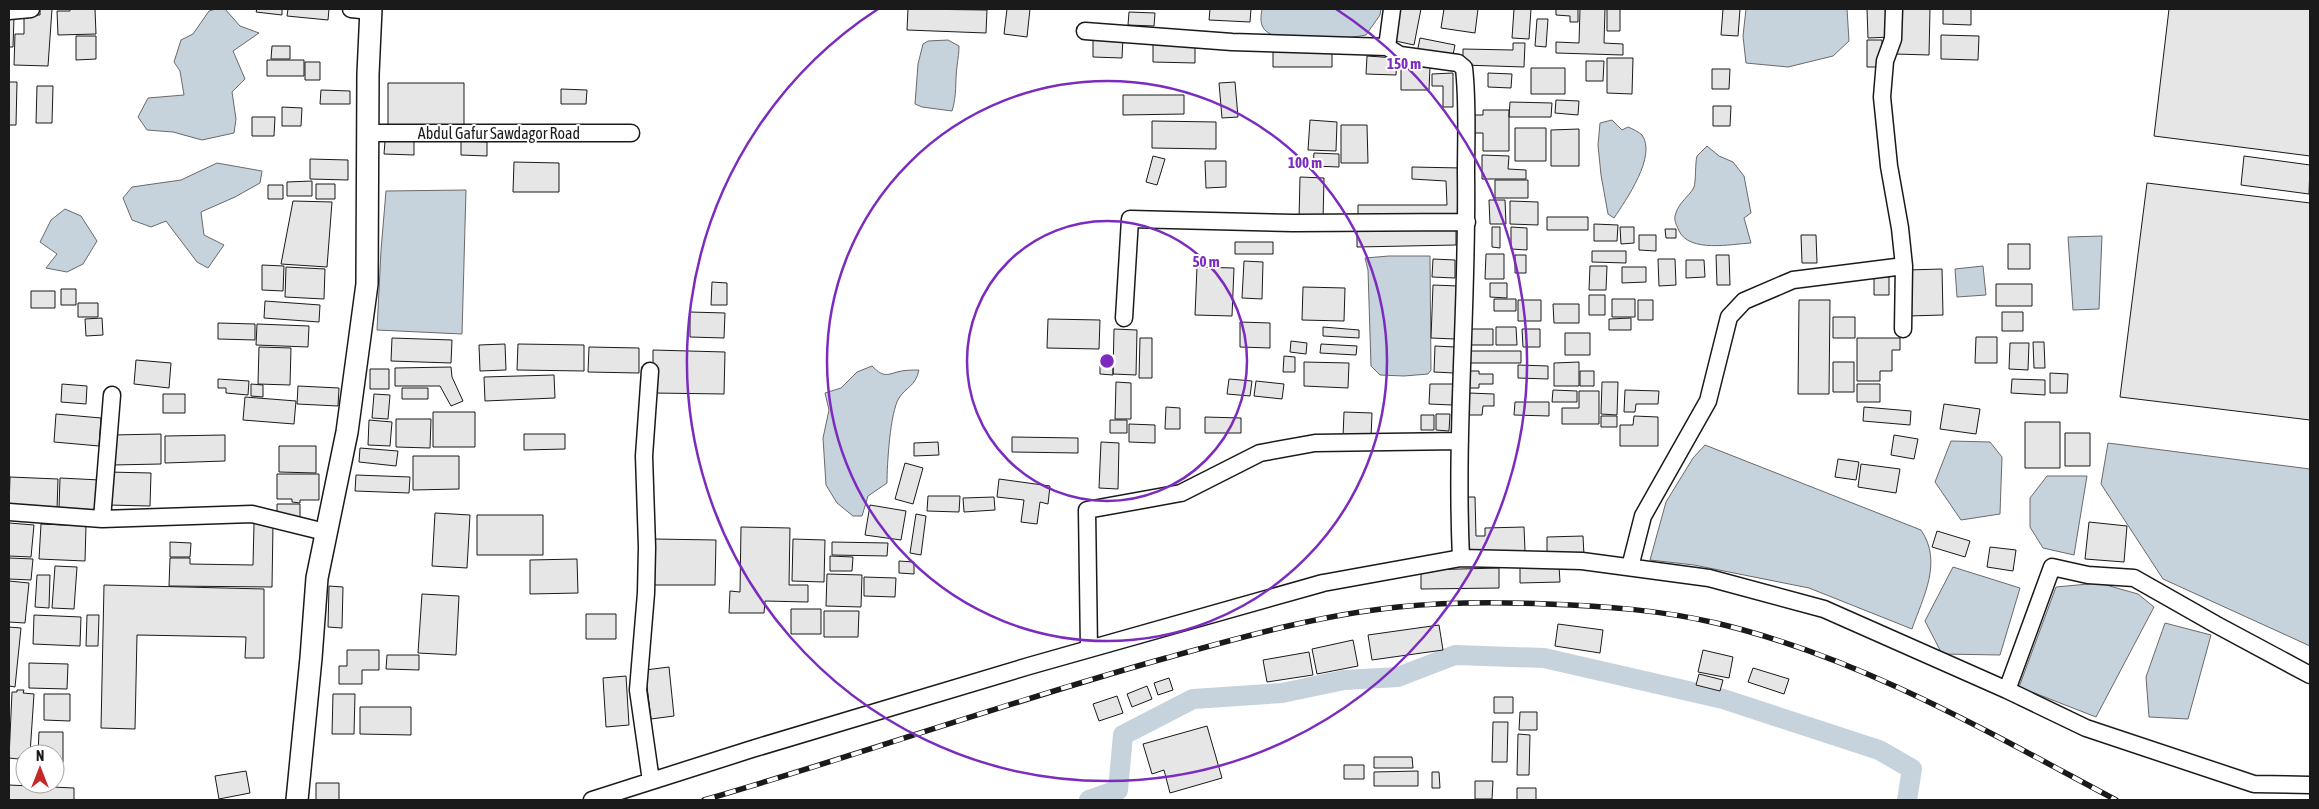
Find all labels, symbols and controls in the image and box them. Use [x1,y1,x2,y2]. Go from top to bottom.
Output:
text: 150 m [1387,55,1421,72]
street label: Abdul Gafur Sawdagor Road [418,124,580,143]
text: 100 m [1288,154,1322,171]
text: 50 m [1193,253,1220,270]
centre of rings [1098,352,1116,370]
north arrow [15,744,65,794]
text: N [36,748,44,764]

